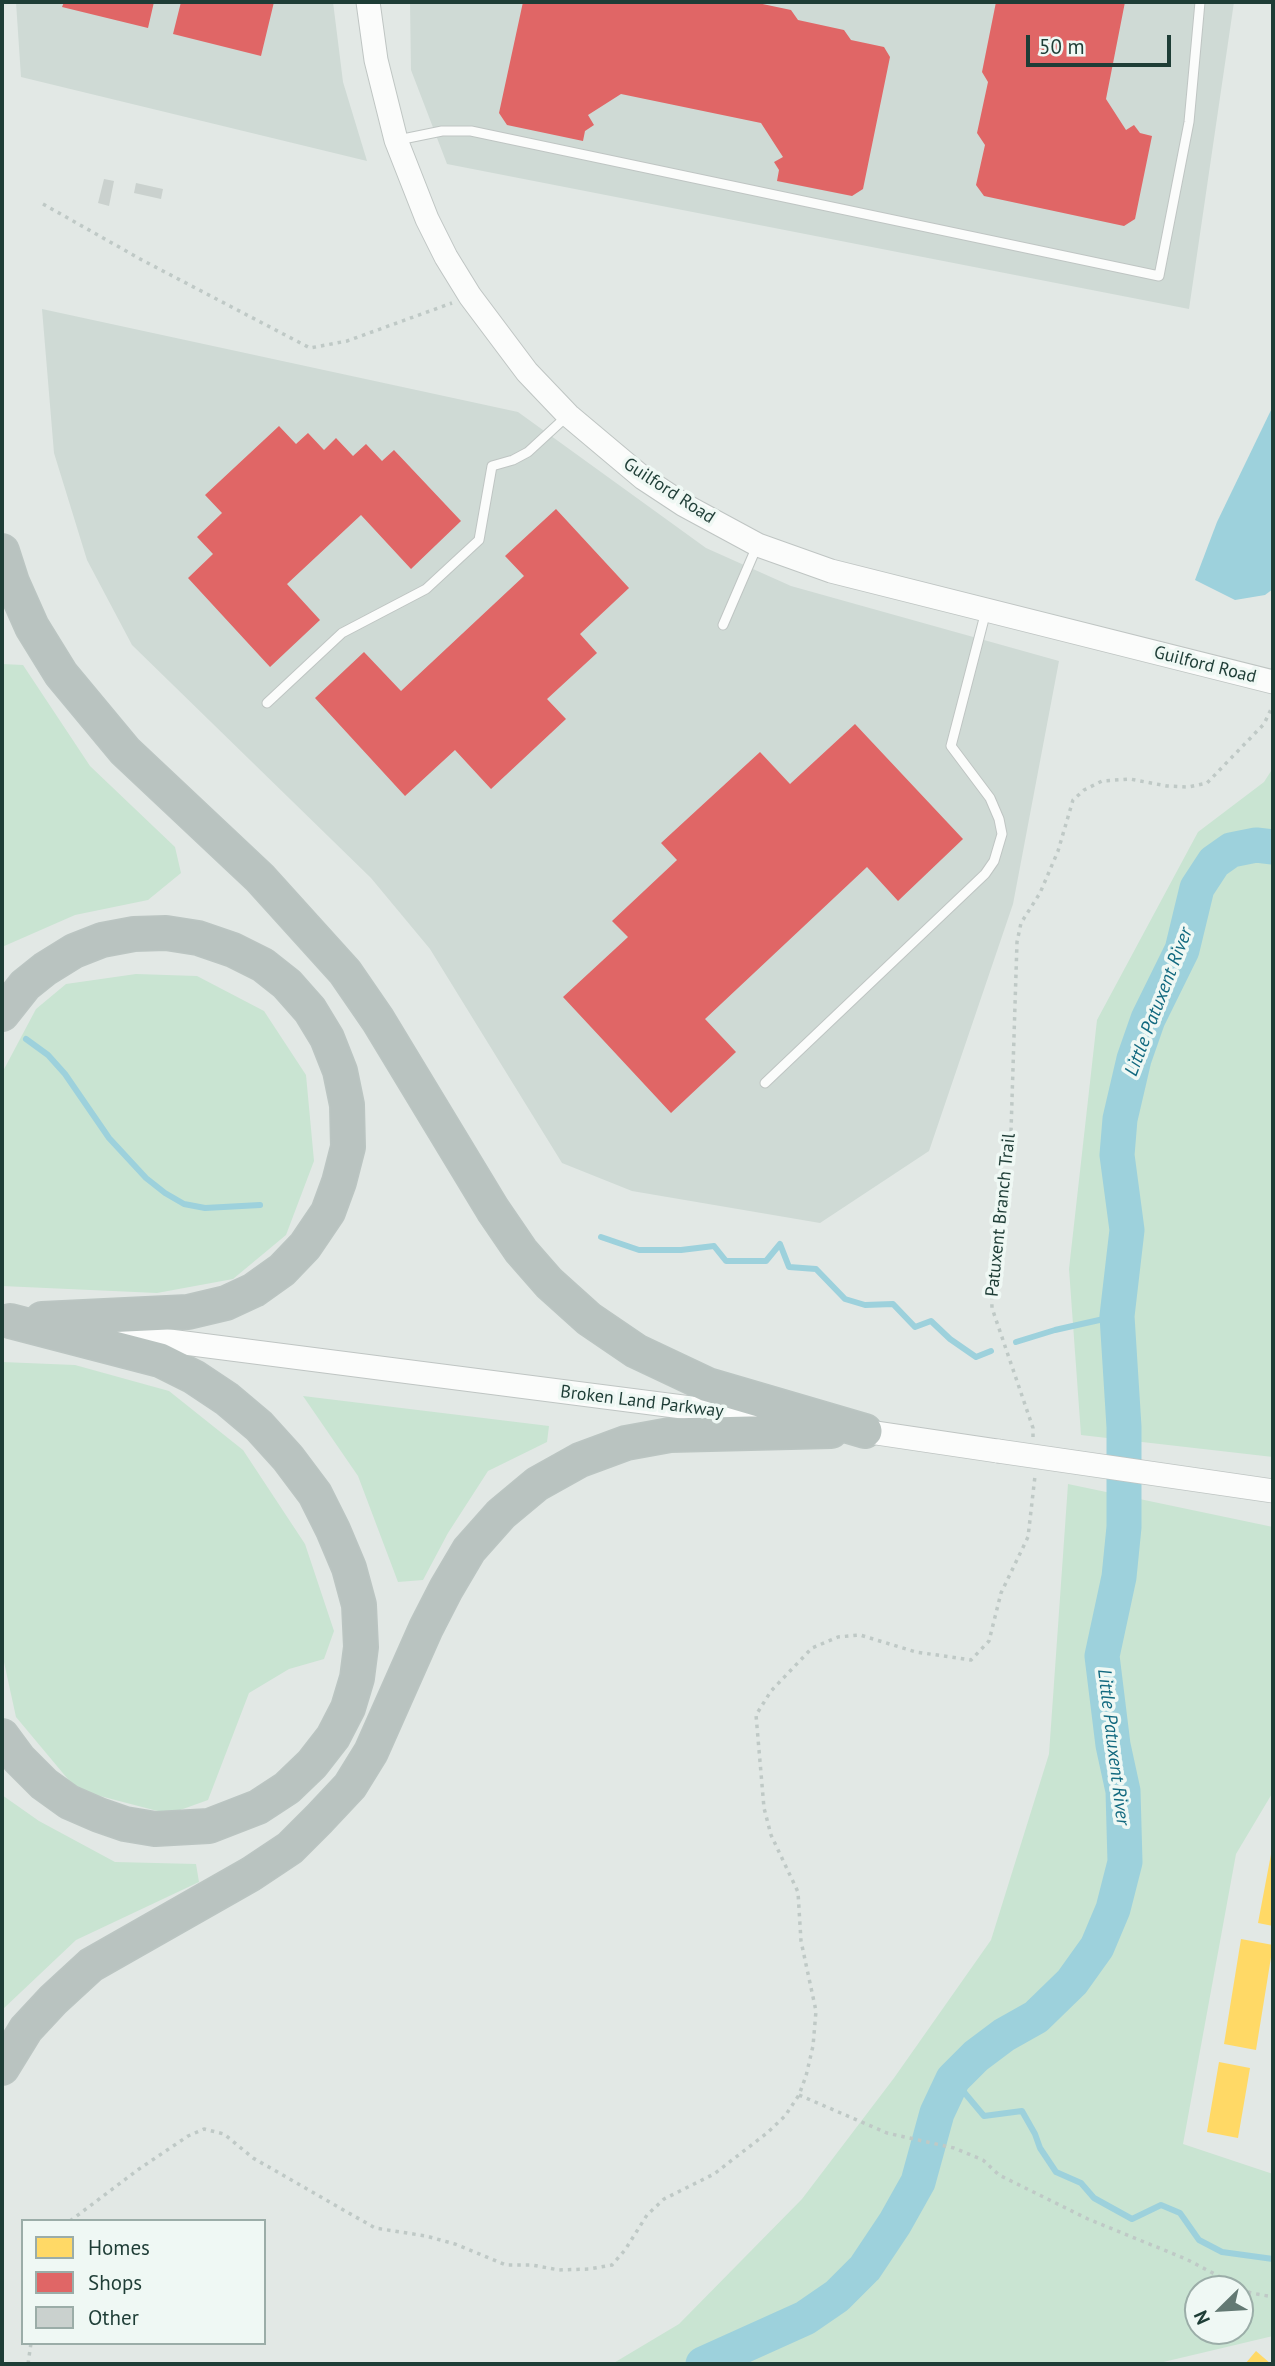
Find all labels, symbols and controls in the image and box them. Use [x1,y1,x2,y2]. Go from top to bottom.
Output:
scale bar [1030,21,1175,65]
text: 50 m [1039,33,1085,60]
street label: Guilford Road [619,453,719,529]
street label: Guilford Road [1152,642,1258,688]
water label: Little Patuxent River [1120,925,1198,1079]
street label: Patuxent Branch Trail [982,1132,1020,1298]
street label: Broken Land Parkway [559,1381,725,1423]
water label: Little Patuxent River [1092,1668,1134,1826]
legend [21,2219,266,2345]
text: Homes [88,2234,150,2261]
text: Shops [88,2269,142,2296]
north arrow [1184,2275,1254,2345]
text: Other [88,2304,139,2331]
text: N [1188,2307,1215,2328]

